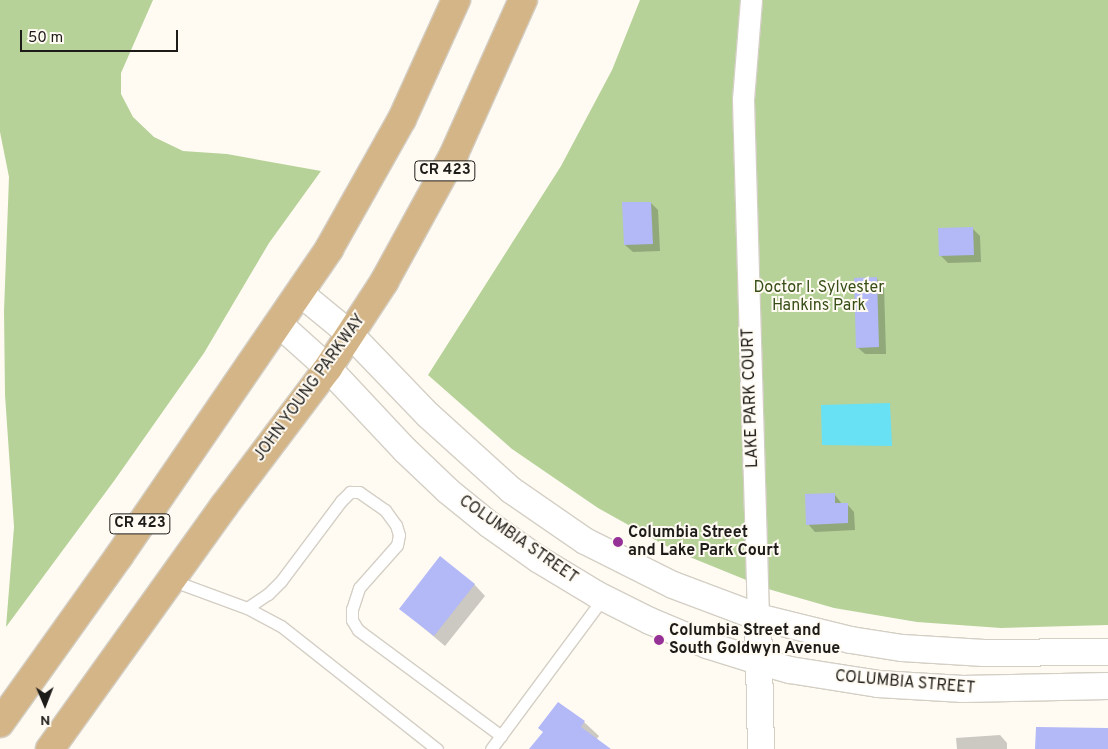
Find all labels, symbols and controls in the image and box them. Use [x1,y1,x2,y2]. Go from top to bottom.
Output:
scale bar [22,20,180,52]
text: 50 m [28,29,63,48]
road number: CR 423 [414,158,476,184]
park label: Doctor I. Sylvester Hankins Park [754,278,884,316]
street label: JOHN YOUNG PARKWAY [250,310,370,466]
street label: LAKE PARK COURT [739,328,763,468]
street label: COLUMBIA STREET [455,492,581,588]
road number: CR 423 [109,512,171,536]
place label: Columbia Street and Lake Park Court [628,523,779,561]
marker: Columbia Street and Lake Park Court [612,536,624,548]
place label: Columbia Street and South Goldwyn Avenue [669,621,841,659]
marker: Columbia Street and South Goldwyn Avenue [653,634,665,646]
street label: COLUMBIA STREET [834,667,976,699]
north arrow [20,679,70,729]
text: N [40,711,50,728]

